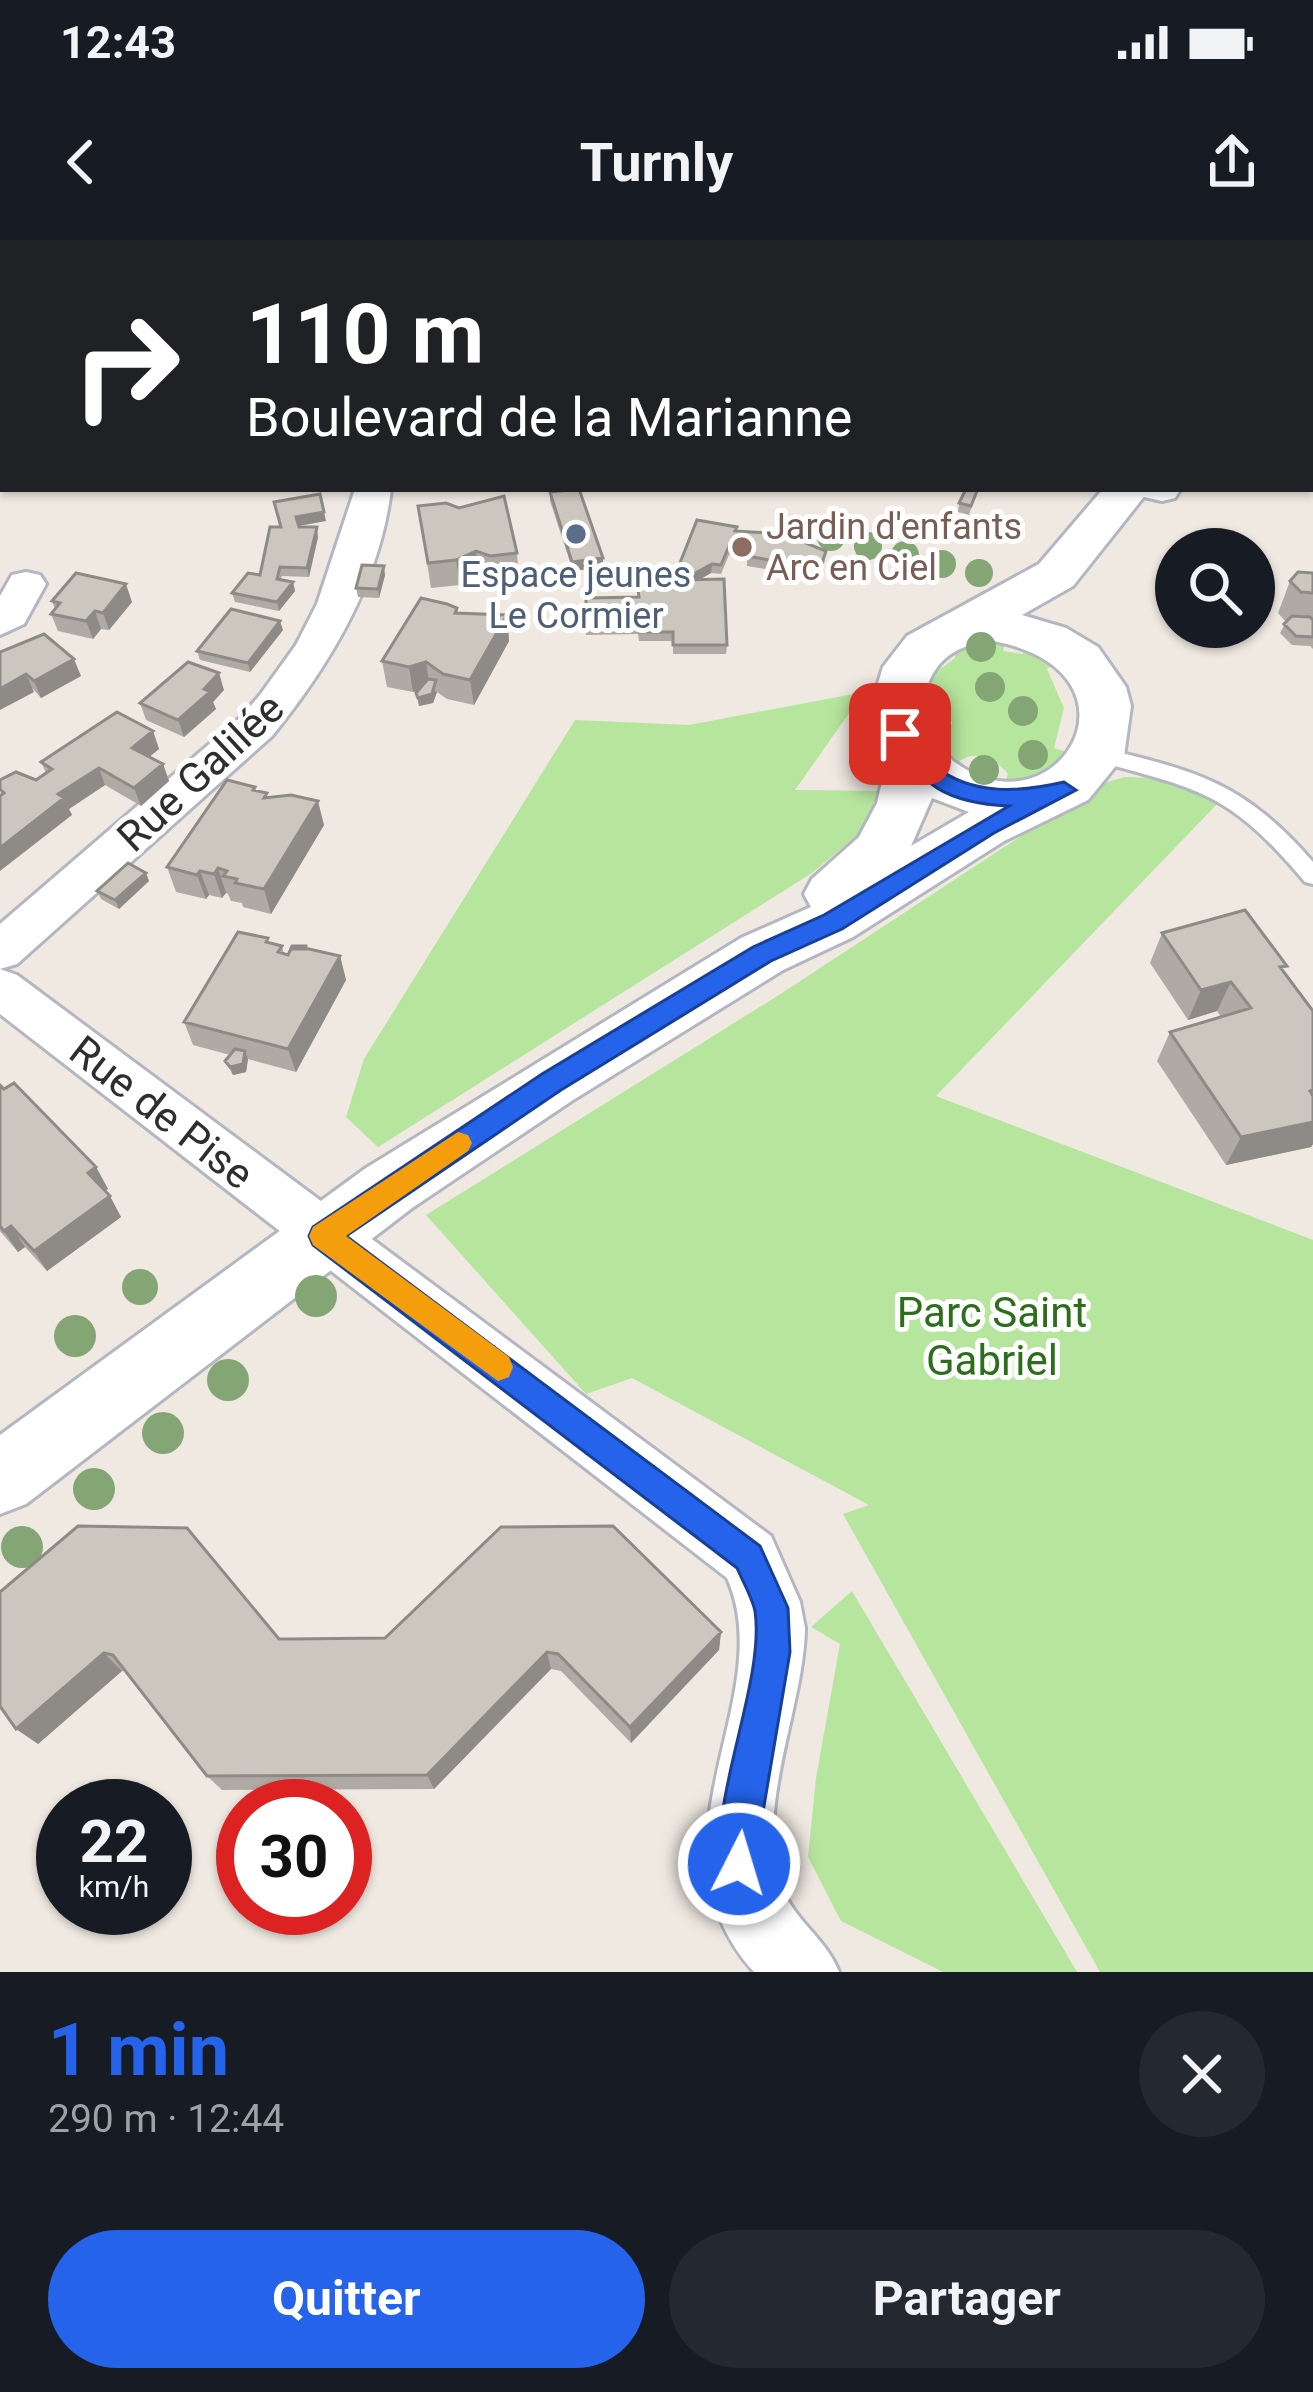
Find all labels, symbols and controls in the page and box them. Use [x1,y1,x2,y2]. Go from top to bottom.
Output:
text: 12:43 [60,16,176,69]
icon: back [48,129,114,195]
icon: share [1199,129,1265,195]
text: Turnly [580,131,733,194]
text: 110 m [246,285,484,384]
icon: right [48,288,204,444]
text: Boulevard de la Marianne [246,386,852,449]
place label: Jardin d'enfants Arc en Ciel [766,506,1022,589]
marker: Espace jeunes Le Cormier [563,521,589,547]
map controls [1155,528,1275,648]
button: search [1155,528,1275,648]
marker: Jardin d'enfants Arc en Ciel [729,534,755,560]
place label: Espace jeunes Le Cormier [461,554,691,637]
street label: Rue Galilée [107,683,293,861]
pin [849,683,951,785]
icon: arrive [867,701,933,767]
street label: Rue de Pise [60,1026,263,1199]
park label: Parc Saint Gabriel [897,1288,1087,1385]
speed limit sign: 30 [216,1779,372,1935]
position arrow [676,1801,802,1927]
text: 22 [80,1806,148,1877]
text: km/h [79,1869,149,1904]
text: 1 min [48,2008,229,2093]
button: close [1139,2011,1265,2137]
text: 290 m · 12:44 [48,2096,284,2142]
button: Quitter [48,2230,645,2368]
button: Partager [669,2230,1265,2368]

